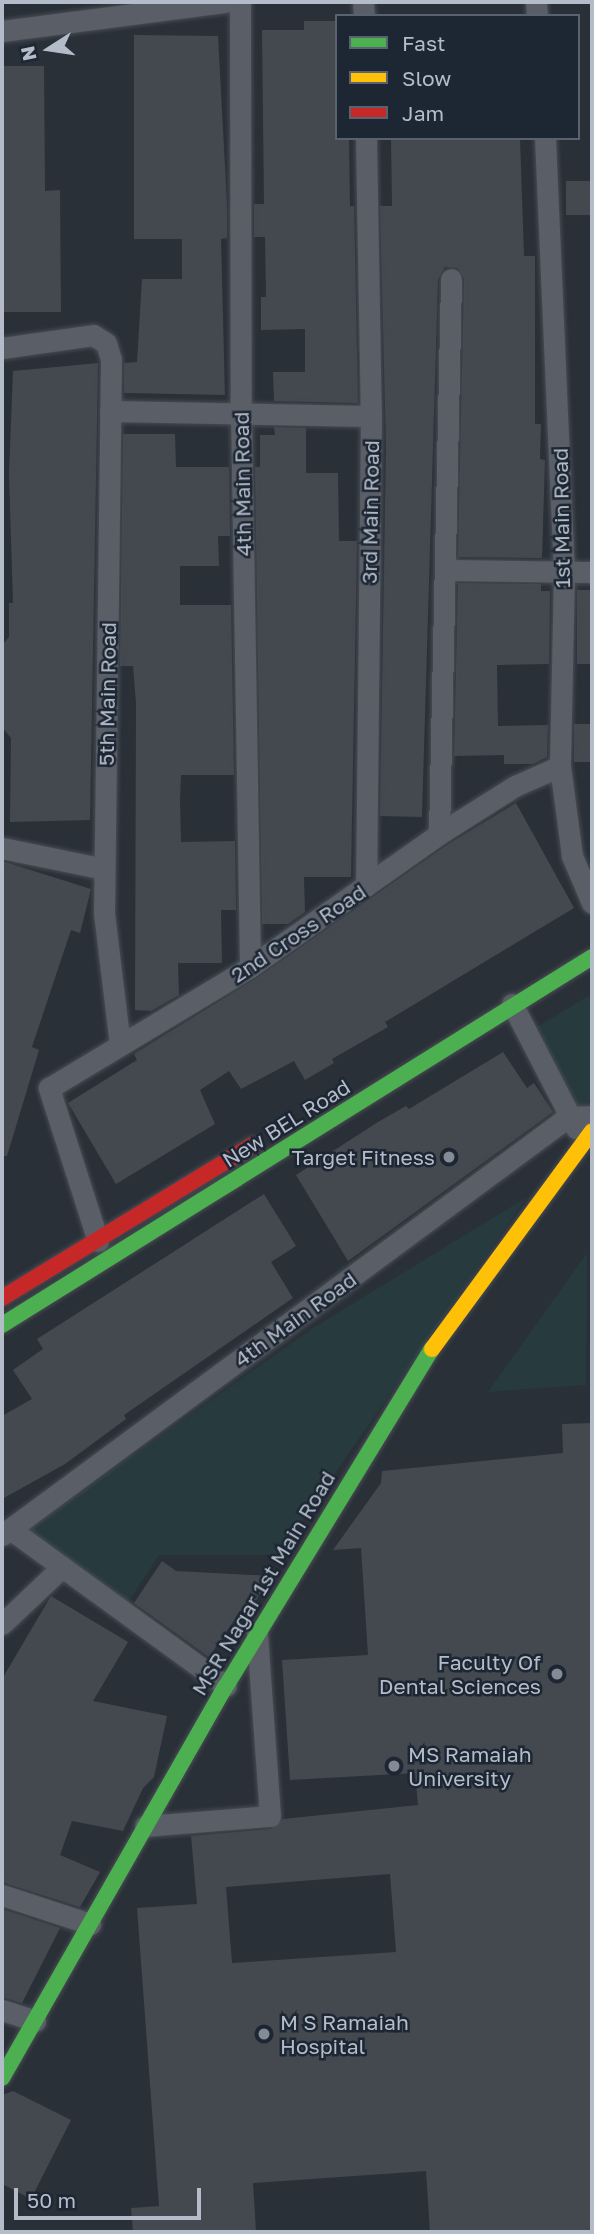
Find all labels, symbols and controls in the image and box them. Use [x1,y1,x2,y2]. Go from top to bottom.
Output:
north arrow [14,14,84,84]
legend [335,14,580,140]
text: Fast [402,30,445,56]
text: N [15,44,41,63]
text: Slow [402,65,451,91]
text: Jam [402,100,444,126]
street label: 4th Main Road [228,412,256,556]
street label: 3rd Main Road [356,440,384,584]
street label: 1st Main Road [547,448,575,588]
street label: 5th Main Road [93,622,121,766]
street label: 2nd Cross Road [226,879,370,987]
street label: New BEL Road [218,1074,354,1172]
place label: Target Fitness [291,1144,435,1170]
marker: Target Fitness [441,1149,457,1165]
street label: 4th Main Road [229,1266,361,1372]
street label: MSR Nagar 1st Main Road [186,1466,340,1700]
place label: Faculty Of Dental Sciences [379,1649,541,1699]
marker: Faculty Of Dental Sciences [547,1664,567,1684]
place label: MS Ramaiah University [408,1741,532,1791]
marker: MS Ramaiah University [386,1758,402,1774]
place label: M S Ramaiah Hospital [280,2009,409,2059]
marker: M S Ramaiah Hospital [254,2024,274,2044]
scale bar [18,2174,205,2218]
text: 50 m [27,2187,76,2213]

